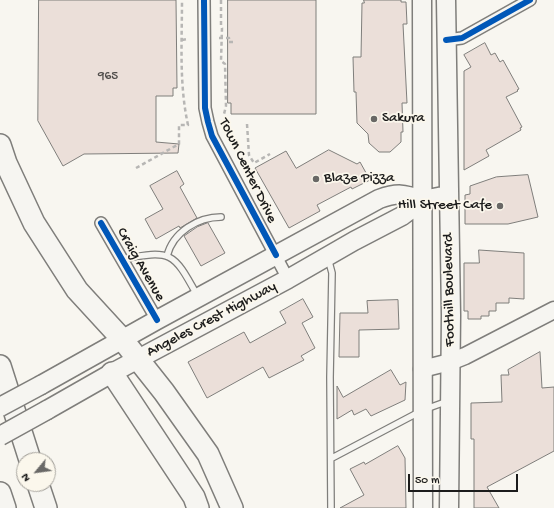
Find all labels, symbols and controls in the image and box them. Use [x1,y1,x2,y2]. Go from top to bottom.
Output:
house number: 965 [98,69,118,85]
place label: Sakura [382,110,425,128]
marker: Sakura [369,114,379,124]
street label: Town Center Drive [214,116,280,226]
place label: Blaze Pizza [324,170,394,188]
marker: Blaze Pizza [311,174,321,184]
place label: Hill Street Cafe [398,197,492,215]
marker: Hill Street Cafe [495,201,505,211]
street label: Craig Avenue [112,225,168,305]
street label: Foothill Boulevard [440,233,460,347]
street label: Angeles Crest Highway [144,278,280,362]
north arrow [16,452,56,492]
scale bar [410,466,520,492]
text: N [19,471,33,483]
text: 50 m [415,474,440,488]

